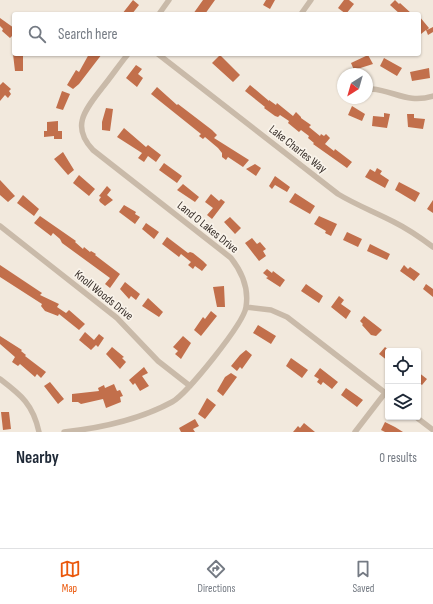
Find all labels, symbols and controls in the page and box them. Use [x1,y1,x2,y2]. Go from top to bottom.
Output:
search box [12,12,421,56]
icon: search [26,23,48,45]
text: Search here [58,25,118,44]
north arrow [337,68,373,104]
street label: Lake Charles Way [266,122,330,177]
street label: Land O Lakes Drive [174,198,241,257]
street label: Knoll Woods Drive [71,267,136,324]
map controls [385,348,421,420]
button: locate [385,348,421,384]
button: layers [385,384,421,420]
text: Nearby [16,448,59,468]
text: 0 results [379,450,417,466]
tab: Map [59,558,81,595]
tab: Directions [198,558,235,595]
tab: Saved [352,558,374,595]

